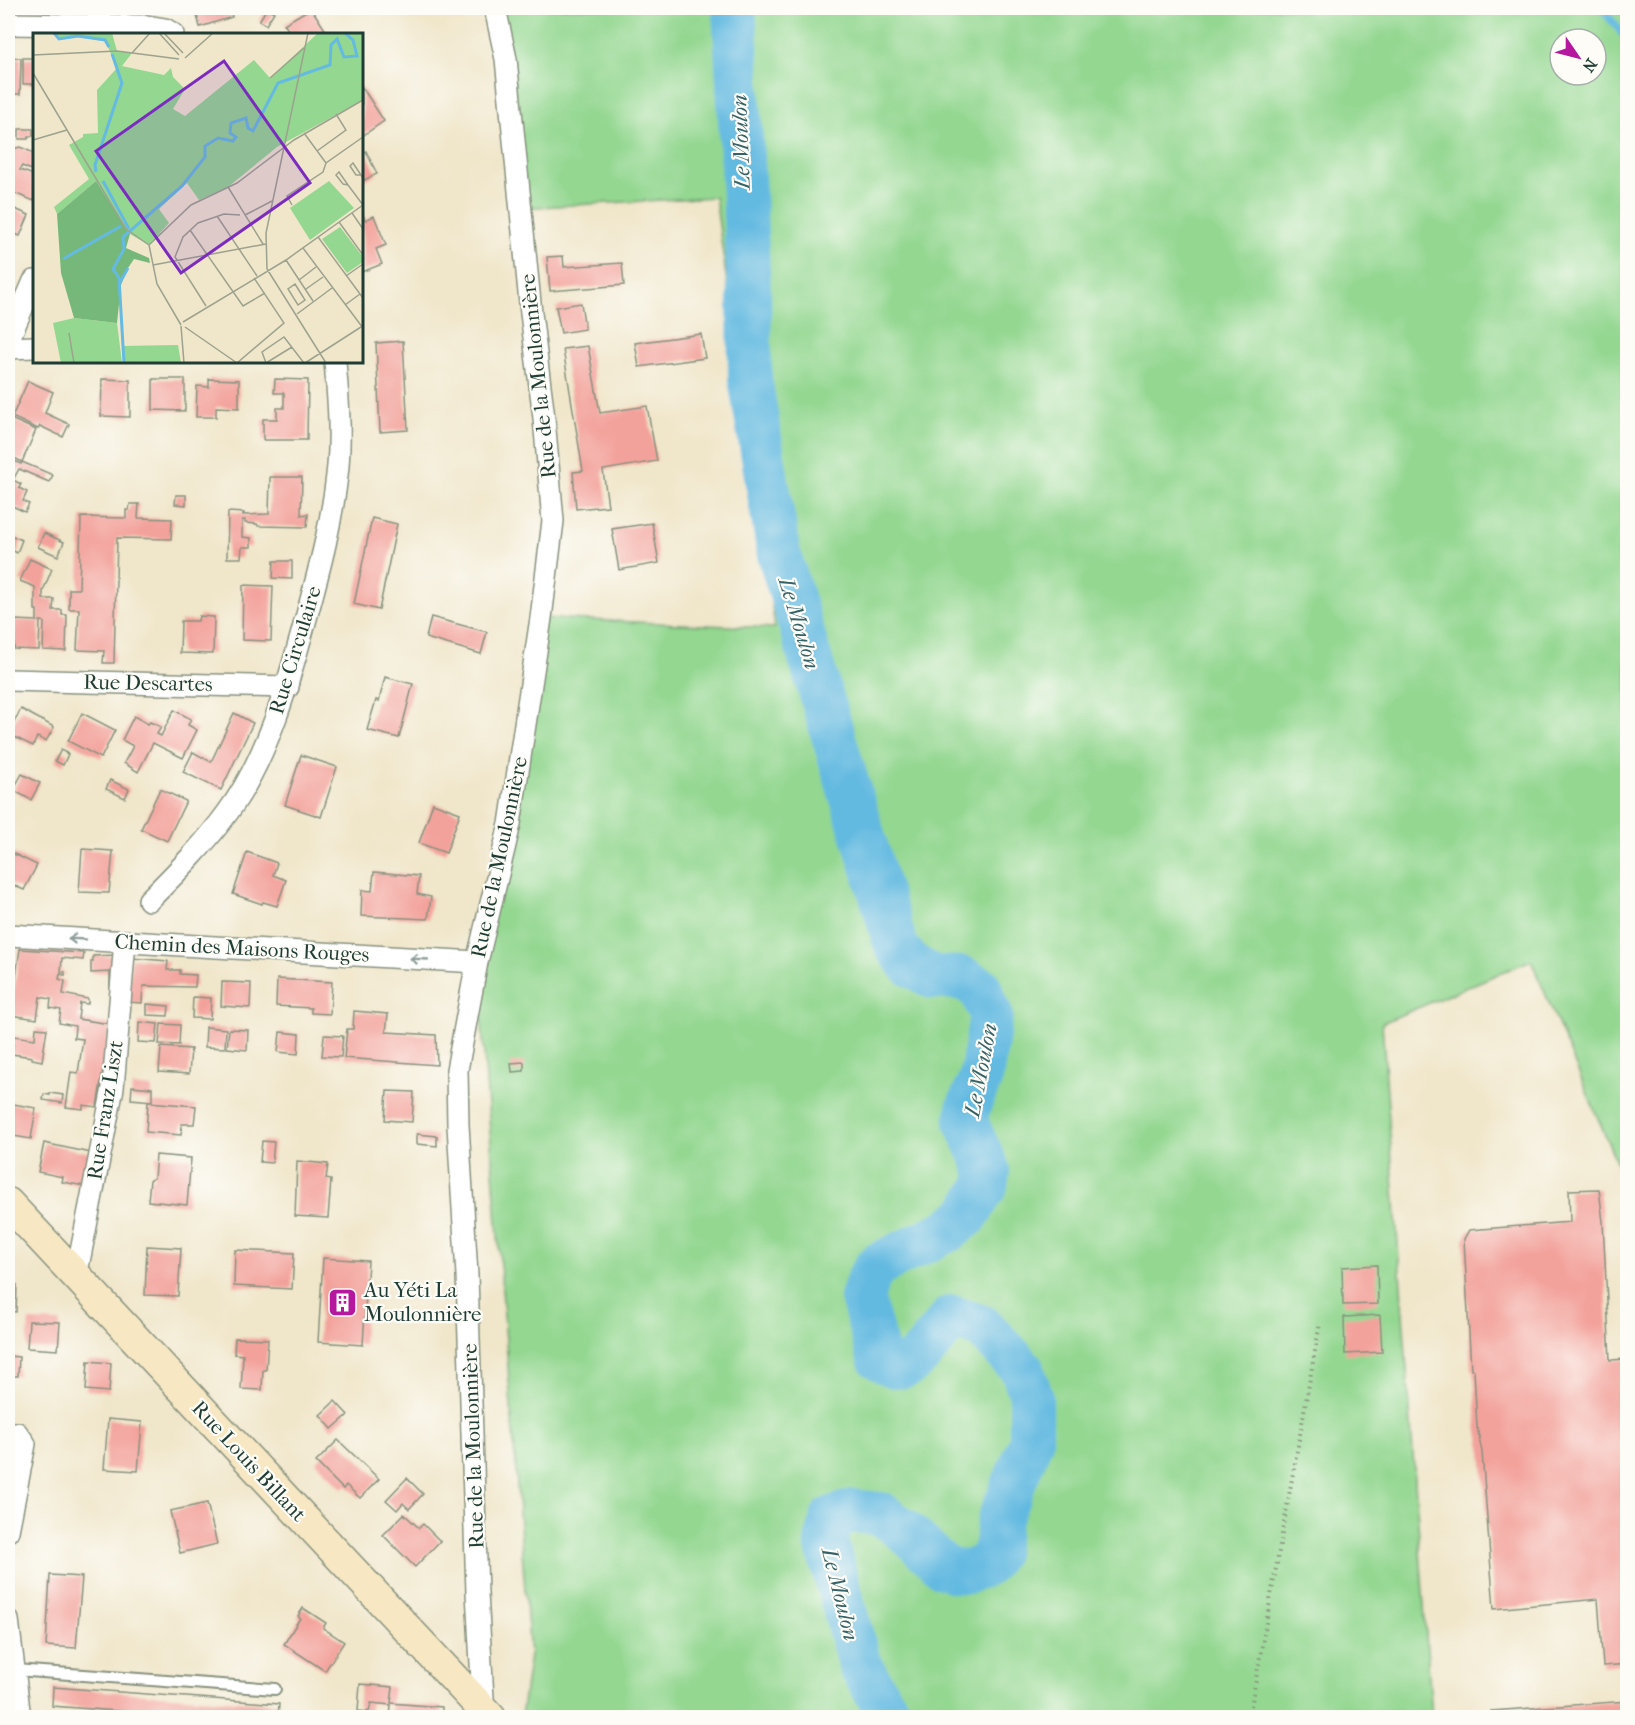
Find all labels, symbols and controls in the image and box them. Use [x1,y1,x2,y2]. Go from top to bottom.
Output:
north arrow [1548,27,1608,87]
inset map [33,33,363,363]
text: N [1578,55,1601,76]
water label: Le Moulon [726,94,756,192]
street label: Rue de la Moulonnière [515,273,561,479]
water label: Le Moulon [772,572,825,672]
street label: Rue Circulaire [264,583,326,717]
street label: Rue Descartes [83,670,213,696]
street label: Rue de la Moulonnière [466,754,532,960]
street label: Chemin des Maisons Rouges [114,929,370,967]
one-way arrow [68,933,88,944]
one-way arrow [409,953,429,964]
water label: Le Moulon [959,1021,1003,1121]
street label: Rue Franz Liszt [82,1038,128,1181]
place label: Au Yéti La Moulonnière [363,1278,481,1326]
building icon: Au Yéti La Moulonnière [327,1286,359,1318]
street label: Rue de la Moulonnière [457,1343,489,1549]
street label: Rue Louis Billant [187,1396,311,1527]
water label: Le Moulon [815,1543,864,1643]

